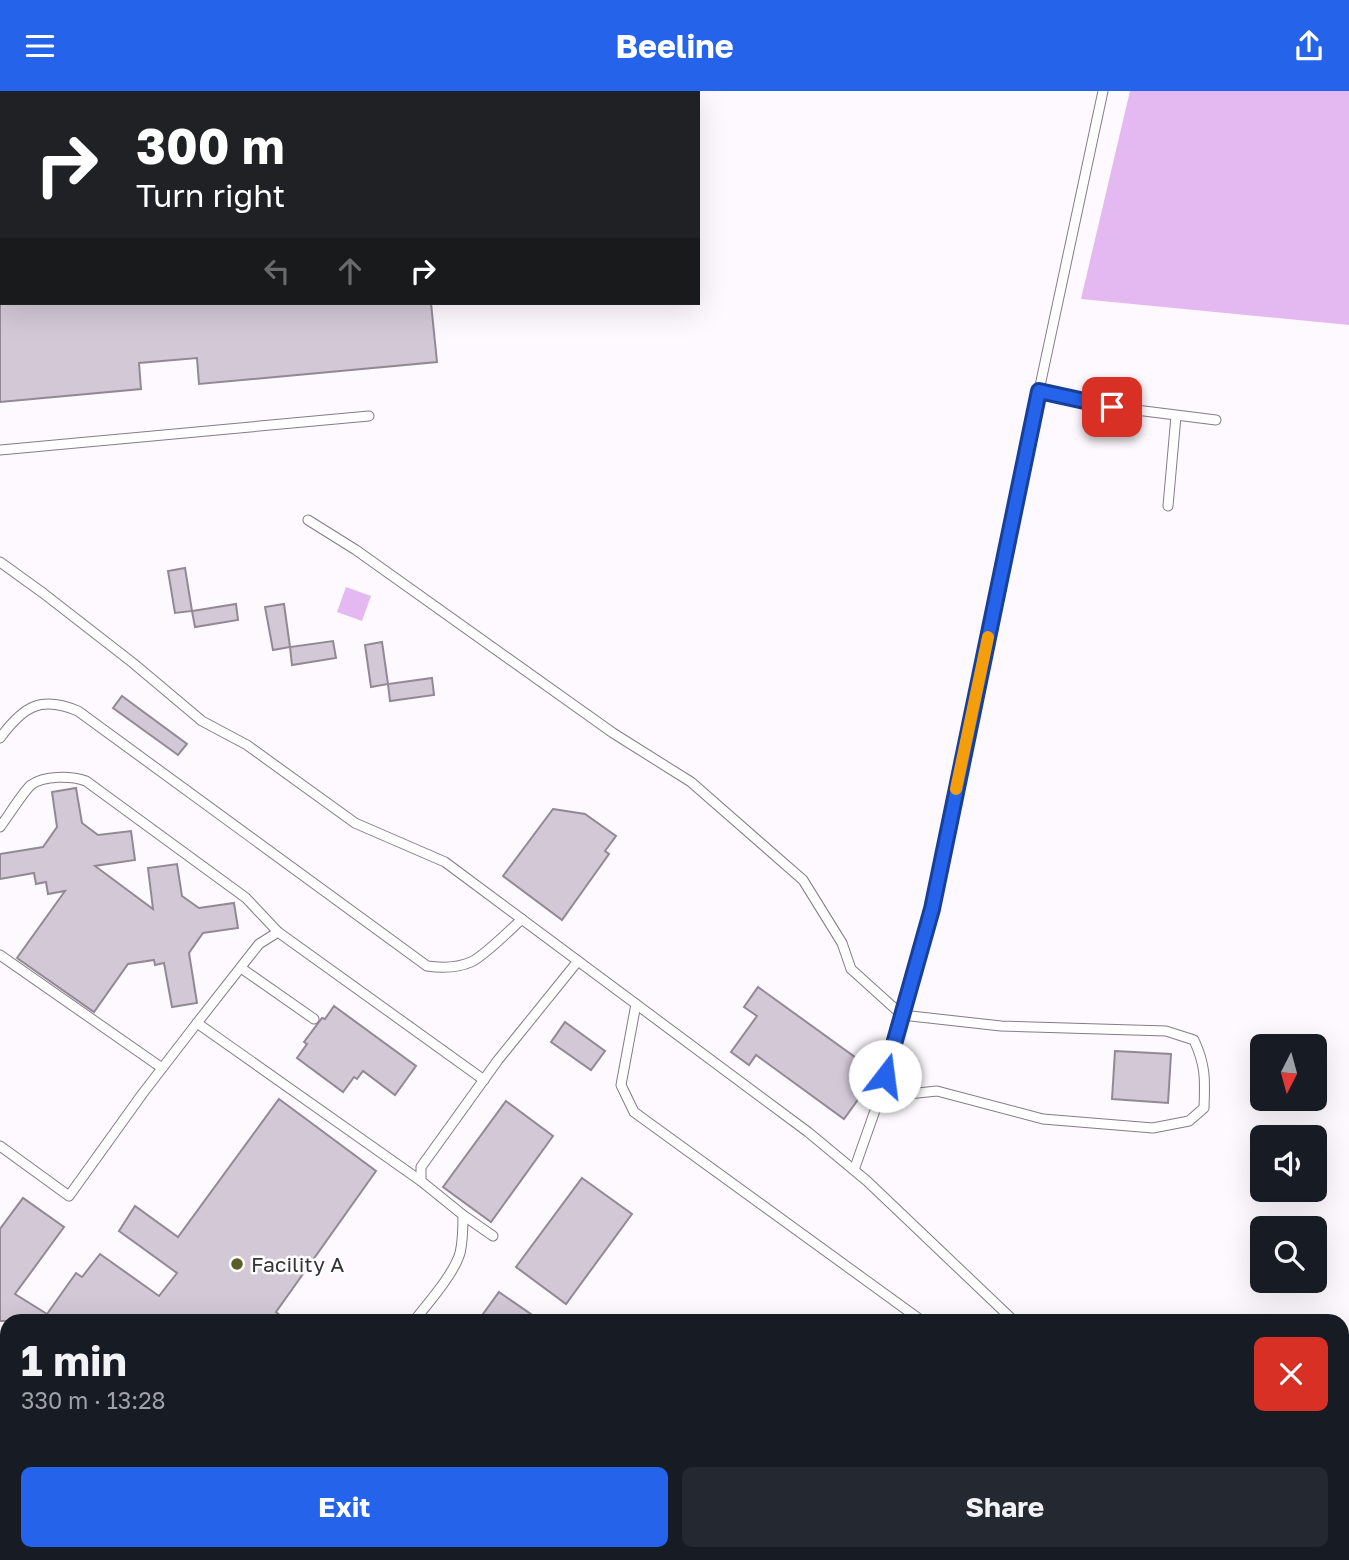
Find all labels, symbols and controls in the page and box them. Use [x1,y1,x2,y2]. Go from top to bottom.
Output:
icon: menu [21,27,59,65]
text: Beeline [615,27,734,65]
icon: share [1290,27,1328,65]
text: 300 m [136,116,285,175]
icon: right [21,119,112,210]
text: Turn right [136,176,285,214]
icon: left [258,252,296,290]
icon: ahead [331,252,369,290]
icon: right [404,252,442,290]
pin [1082,377,1142,437]
icon: arrive [1093,388,1131,426]
north arrow [1250,1034,1326,1111]
map controls [1250,1034,1327,1293]
position arrow [848,1039,922,1113]
button: sound [1250,1125,1327,1202]
button: search [1250,1216,1327,1293]
place label: Facility A [251,1251,344,1277]
marker: Facility A [229,1256,245,1272]
text: 1 min [21,1335,127,1385]
button: close [1254,1337,1328,1411]
text: 330 m · 13:28 [21,1386,166,1414]
button: Exit [21,1467,668,1547]
button: Share [682,1467,1328,1547]

